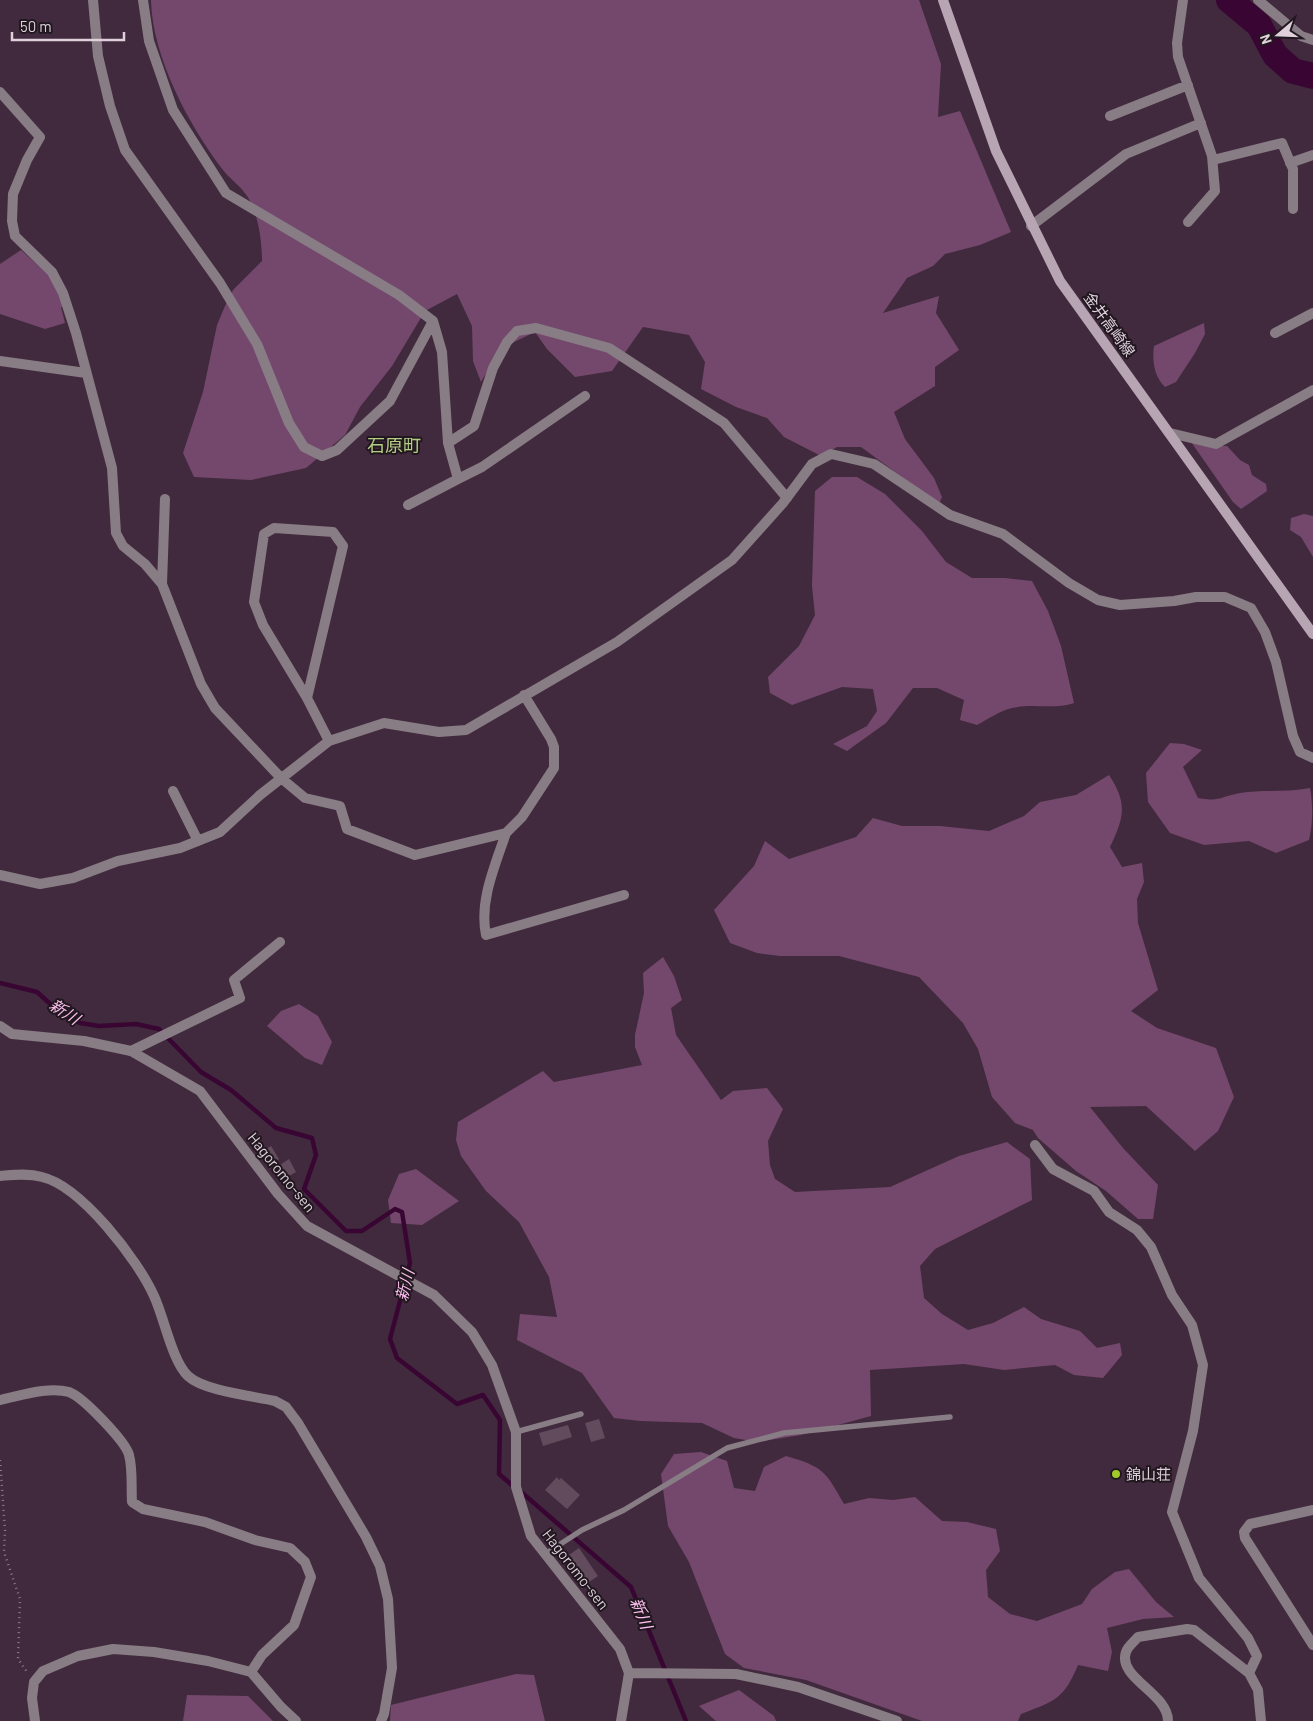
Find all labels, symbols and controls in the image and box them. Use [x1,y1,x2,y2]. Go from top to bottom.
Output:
scale bar [12,10,125,42]
north arrow [1253,10,1303,60]
text: 50 m [20,17,52,35]
text: N [1256,32,1275,47]
street label: 金井高崎線 [1081,288,1139,360]
district label: 石原町 [367,434,421,456]
water label: 新川 [46,994,85,1029]
street label: Hagoromo-sen [245,1129,319,1215]
water label: 新川 [391,1265,418,1303]
place label: 錦山荘 [1126,1465,1171,1483]
marker: 錦山荘 [1110,1468,1122,1480]
street label: Hagoromo-sen [539,1525,613,1613]
water label: 新川 [627,1595,658,1633]

